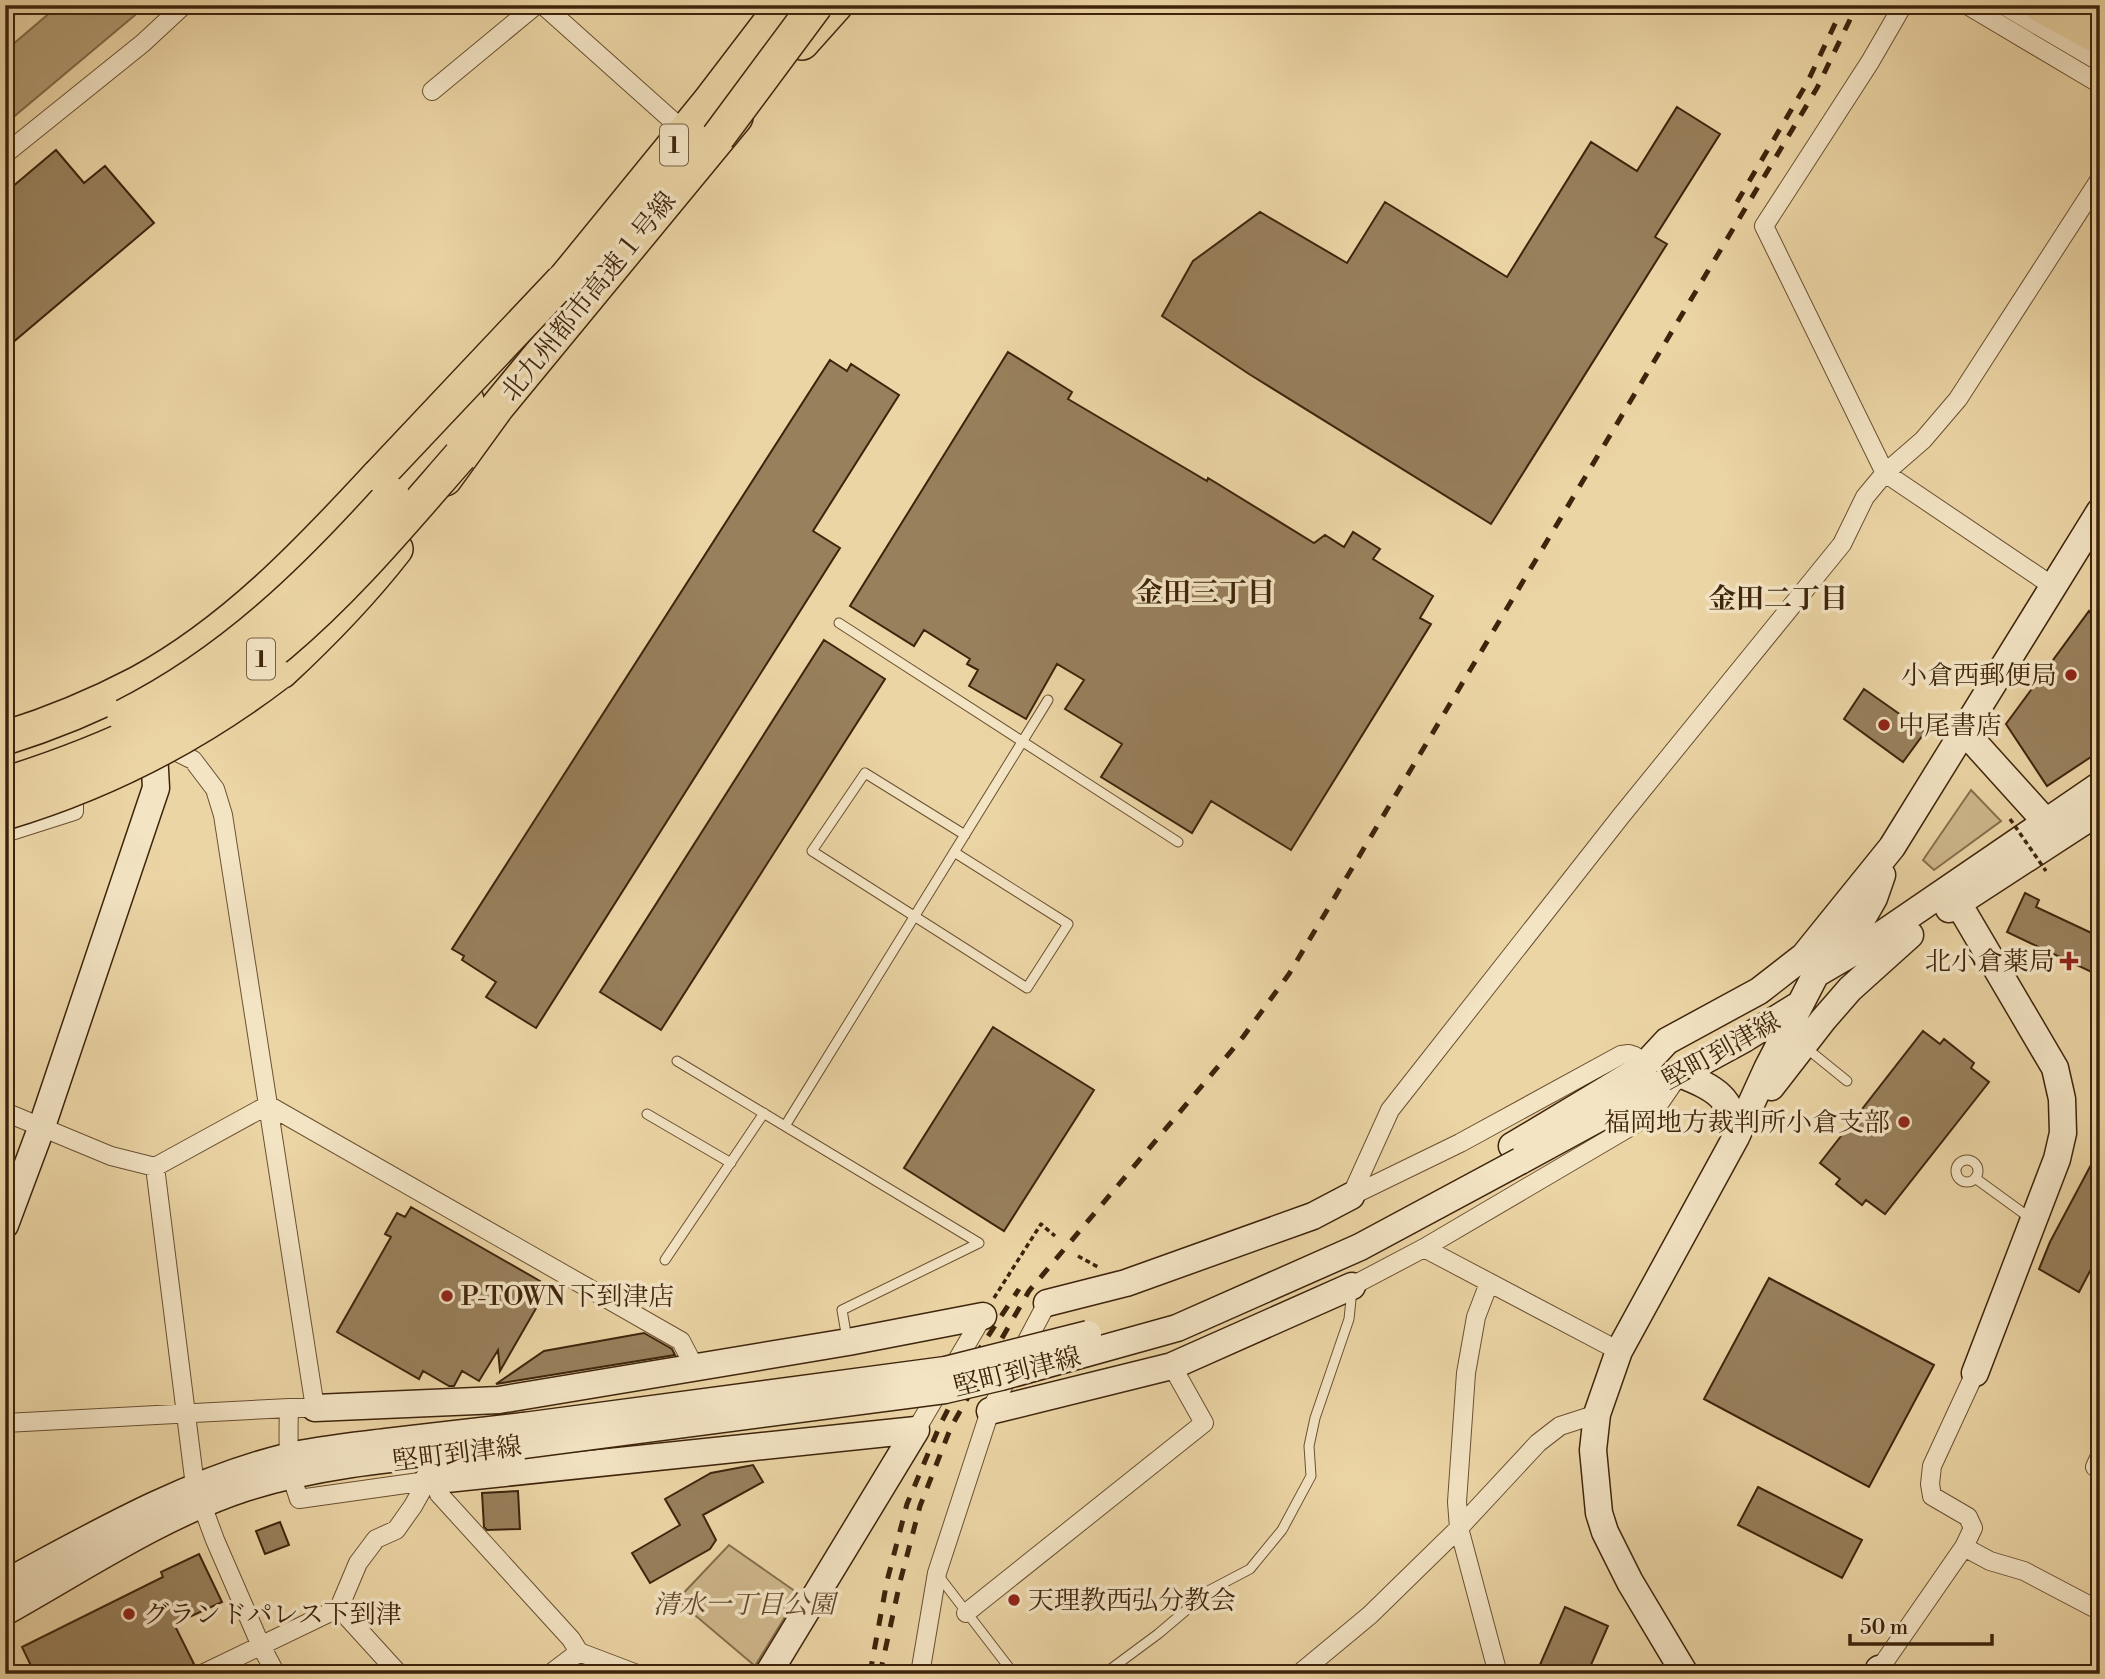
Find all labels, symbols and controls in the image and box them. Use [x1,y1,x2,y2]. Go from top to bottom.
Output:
road number: 1 [660,125,688,166]
street label: 北九州都市高速１号線 [495,186,683,408]
district label: 金田三丁目 [1135,576,1275,611]
district label: 金田二丁目 [1708,582,1848,617]
road number: 1 [247,638,275,680]
place label: 小倉西郵便局 [1901,660,2057,692]
marker: 小倉西郵便局 [2063,667,2079,683]
place label: 中尾書店 [1898,710,2002,742]
marker: 中尾書店 [1876,717,1892,733]
place label: 北小倉薬局 [1925,946,2055,978]
marker: 北小倉薬局 [2061,953,2077,969]
street label: 堅町到津線 [1657,1005,1786,1096]
place label: 福岡地方裁判所小倉支部 [1604,1107,1890,1139]
marker: 福岡地方裁判所小倉支部 [1896,1114,1912,1130]
place label: P-TOWN 下到津店 [461,1281,675,1313]
marker: P-TOWN 下到津店 [439,1288,455,1304]
street label: 堅町到津線 [950,1341,1084,1403]
street label: 堅町到津線 [391,1430,524,1478]
place label: 天理教西弘分教会 [1028,1585,1236,1617]
park label: 清水一丁目公園 [653,1589,839,1621]
marker: 天理教西弘分教会 [1006,1592,1022,1608]
place label: グランドパレス下到津 [143,1599,402,1631]
scale bar [1850,1602,1991,1646]
marker: グランドパレス下到津 [121,1606,137,1622]
text: 50 m [1860,1615,1908,1641]

